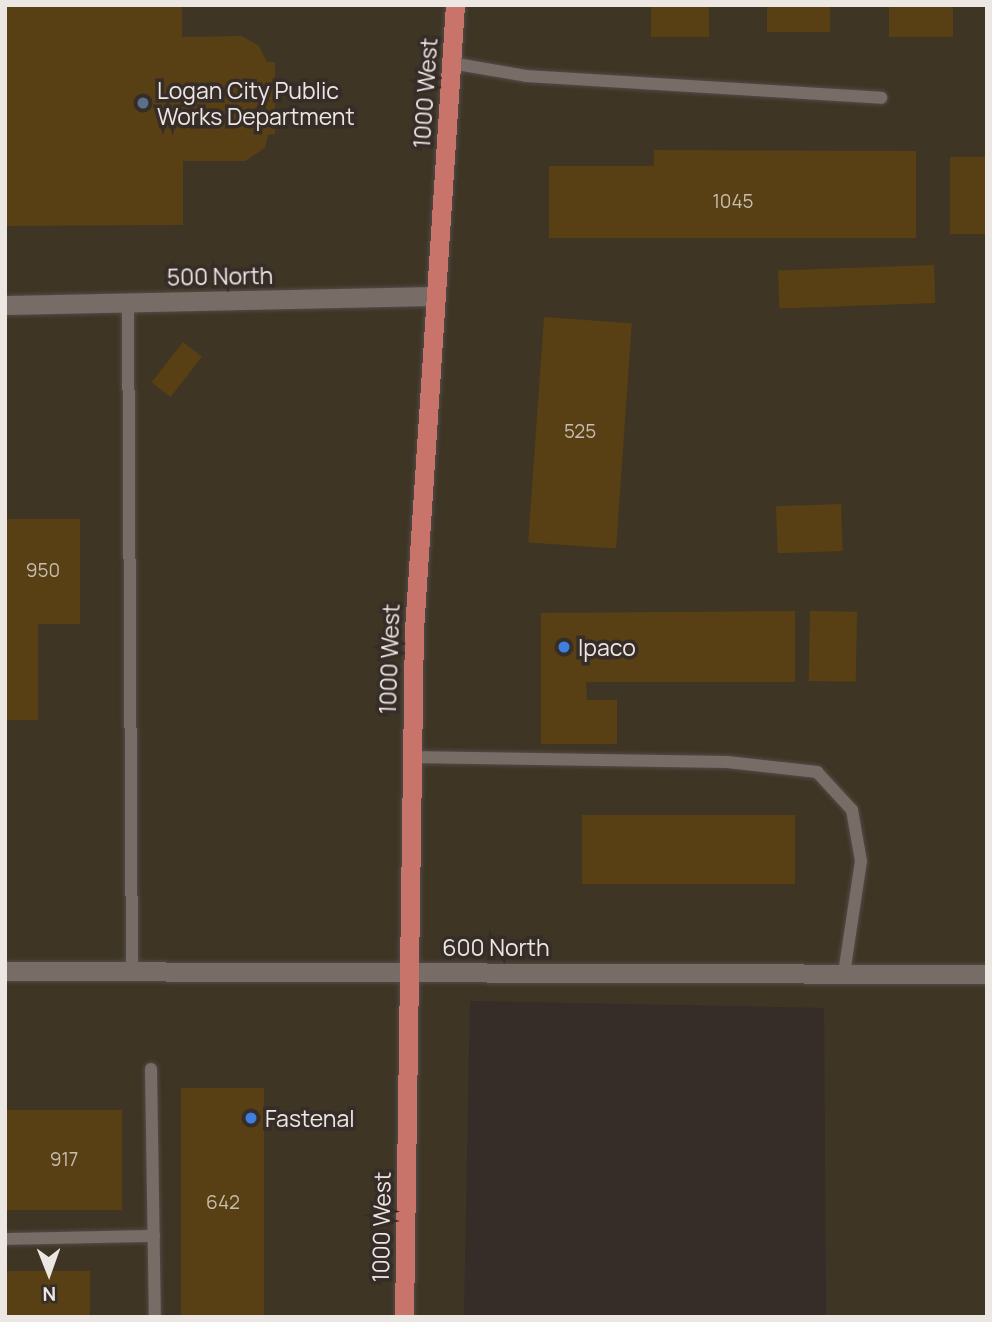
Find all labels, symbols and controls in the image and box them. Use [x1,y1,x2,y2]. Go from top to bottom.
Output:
street label: 1000 West [407,37,443,149]
place label: Logan City Public Works Department [157,76,355,130]
marker: Logan City Public Works Department [135,95,151,111]
house number: 1045 [712,191,754,213]
street label: 500 North [167,261,273,291]
house number: 525 [564,421,596,443]
house number: 950 [26,560,60,582]
street label: 1000 West [373,603,405,715]
place label: Ipaco [578,633,636,661]
marker: Ipaco [556,639,572,655]
street label: 600 North [442,933,550,961]
place label: Fastenal [265,1104,355,1132]
marker: Fastenal [243,1110,259,1126]
house number: 917 [50,1149,78,1171]
street label: 1000 West [366,1172,396,1282]
house number: 642 [206,1192,240,1214]
north arrow [14,1238,84,1308]
text: N [42,1281,56,1307]

